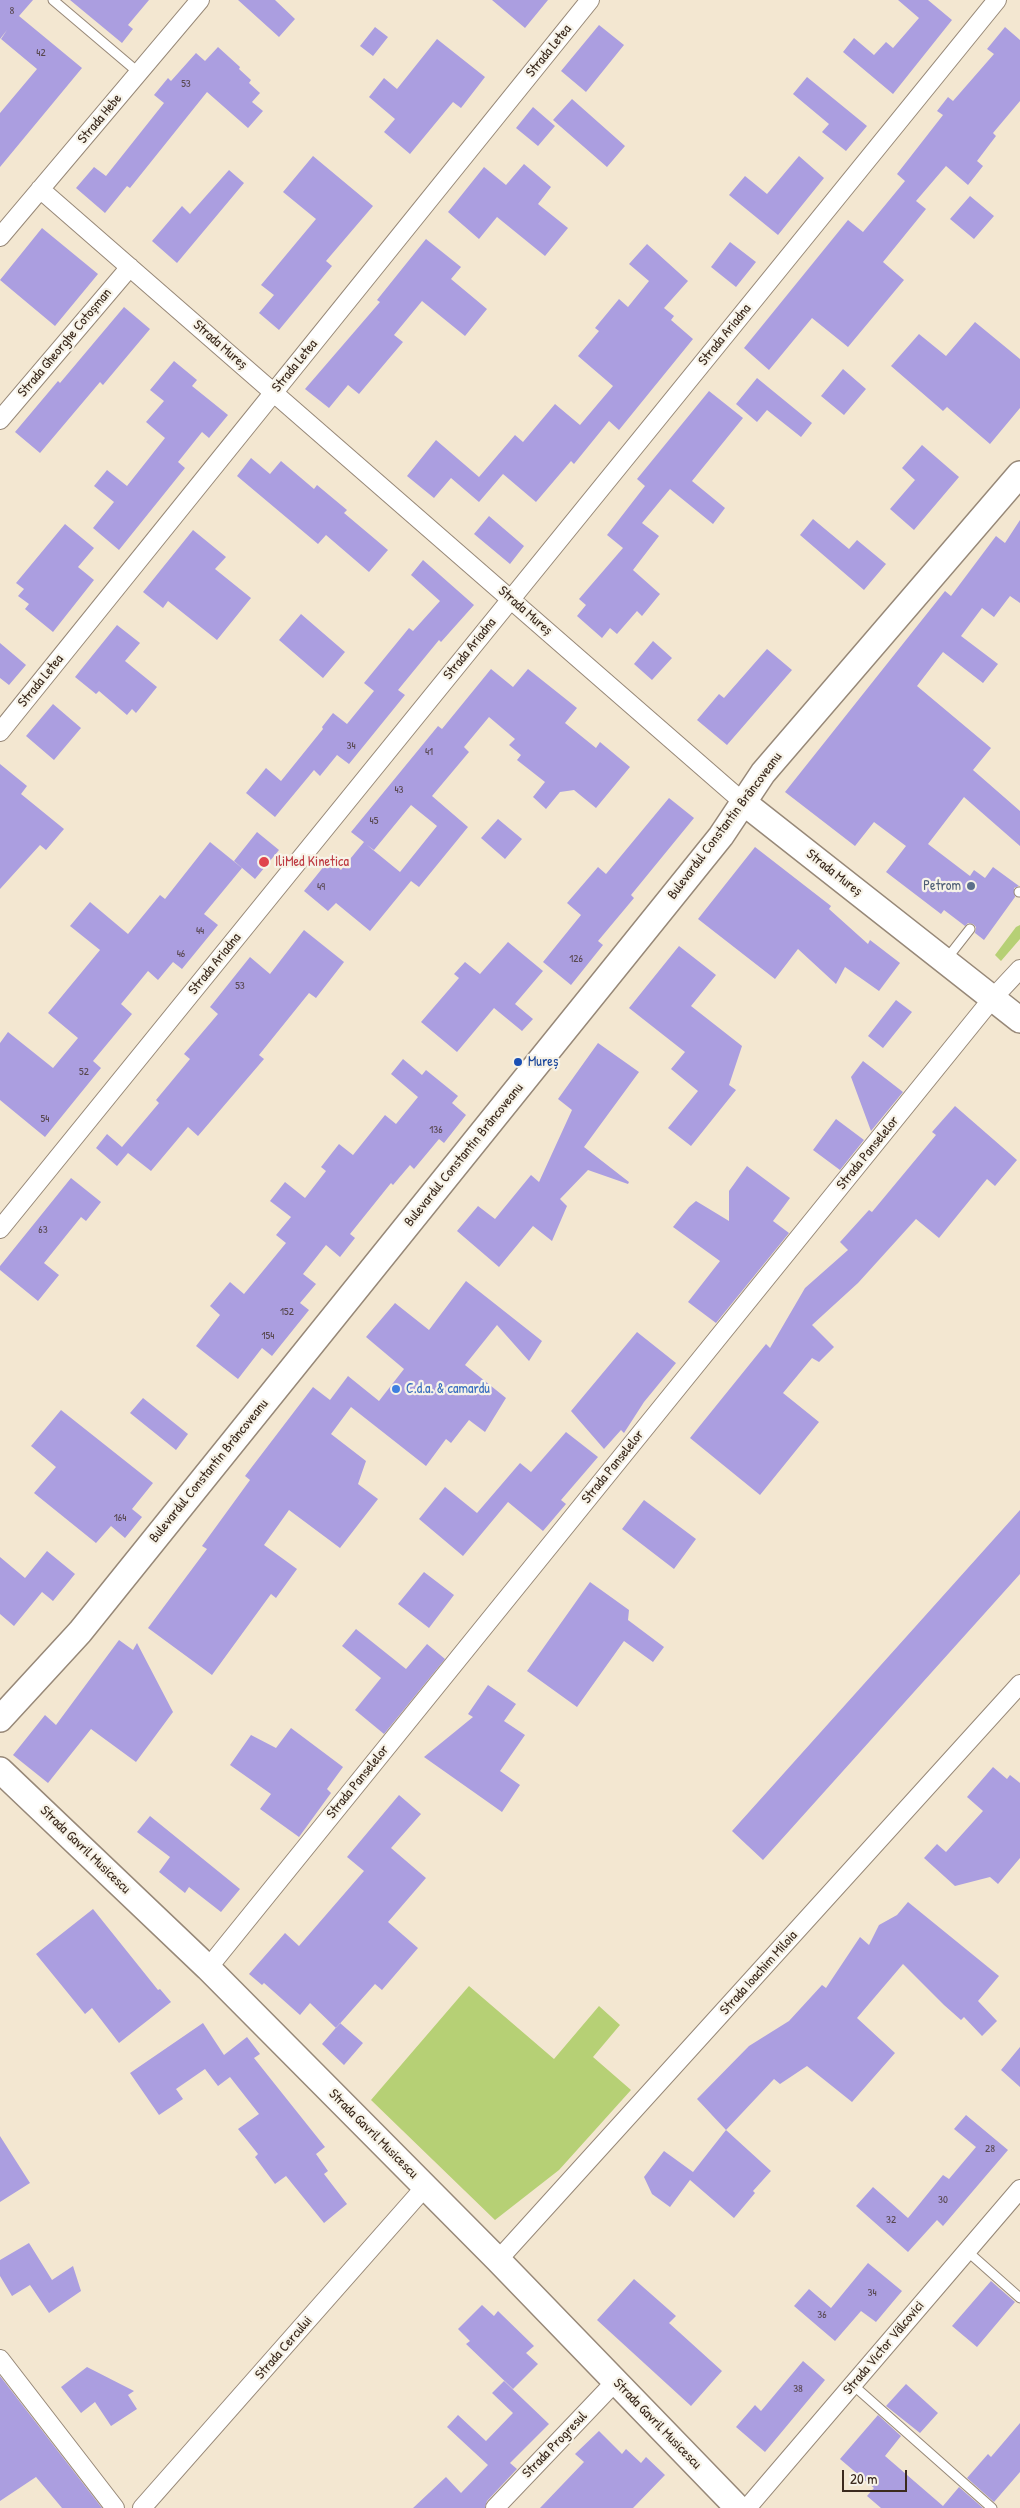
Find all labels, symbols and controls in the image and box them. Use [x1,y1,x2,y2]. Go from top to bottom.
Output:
house number: 8 [10,4,14,18]
street label: Strada Letea [523,21,575,81]
house number: 42 [36,46,46,60]
house number: 53 [181,77,191,91]
street label: Strada Hebe [74,91,126,147]
street label: Strada Gheorghe Cotoșman [15,285,115,401]
street label: Strada Ariadna [695,301,755,369]
street label: Strada Mureș [189,317,251,373]
street label: Strada Letea [269,336,321,396]
street label: Strada Mureș [494,583,556,639]
street label: Strada Ariadna [440,615,500,683]
street label: Strada Letea [15,651,67,711]
house number: 34 [346,739,356,753]
house number: 41 [425,745,433,759]
street label: Bulevardul Constantin Brâncoveanu [664,749,786,903]
house number: 43 [394,783,404,797]
house number: 45 [370,814,378,828]
street label: Strada Mureș [803,846,865,900]
place label: IliMed Kinetica [275,854,349,870]
marker: IliMed Kinetica [257,855,271,869]
place label: Petrom [923,878,961,894]
house number: 49 [317,880,325,894]
marker: Petrom [965,880,977,892]
house number: 44 [196,924,204,938]
street label: Strada Ariadna [185,930,245,998]
house number: 46 [177,947,185,961]
house number: 126 [569,952,583,966]
house number: 53 [235,979,245,993]
place label: Mureș [528,1054,558,1070]
marker: Mureș [512,1056,524,1068]
house number: 52 [79,1065,89,1079]
street label: Bulevardul Constantin Brâncoveanu [401,1080,527,1230]
house number: 54 [41,1112,49,1126]
street label: Strada Panselelor [833,1113,903,1193]
house number: 136 [429,1123,443,1137]
house number: 63 [38,1223,48,1237]
house number: 152 [280,1305,294,1319]
house number: 154 [262,1329,274,1343]
place label: C.d.a. & camardu [406,1381,490,1397]
marker: C.d.a. & camardu [390,1383,402,1395]
street label: Bulevardul Constantin Brâncoveanu [146,1396,272,1546]
street label: Strada Panselelor [578,1427,648,1507]
house number: 164 [114,1511,126,1525]
street label: Strada Panselelor [323,1742,393,1822]
street label: Strada Gavril Musicescu [36,1802,134,1898]
street label: Strada Ioachim Miloia [717,1927,801,2019]
street label: Strada Gavril Musicescu [325,2086,421,2182]
house number: 28 [985,2142,995,2156]
house number: 30 [938,2193,948,2207]
house number: 32 [886,2213,896,2227]
house number: 34 [867,2286,877,2300]
street label: Strada Victor Vâlcovici [840,2298,928,2398]
house number: 36 [817,2308,827,2322]
street label: Strada Cercului [252,2313,316,2383]
street label: Strada Gavril Musicescu [609,2375,705,2473]
house number: 38 [793,2382,803,2396]
street label: Strada Progresul [519,2408,591,2482]
scale bar [845,2460,910,2492]
text: 20 m [850,2468,877,2489]

